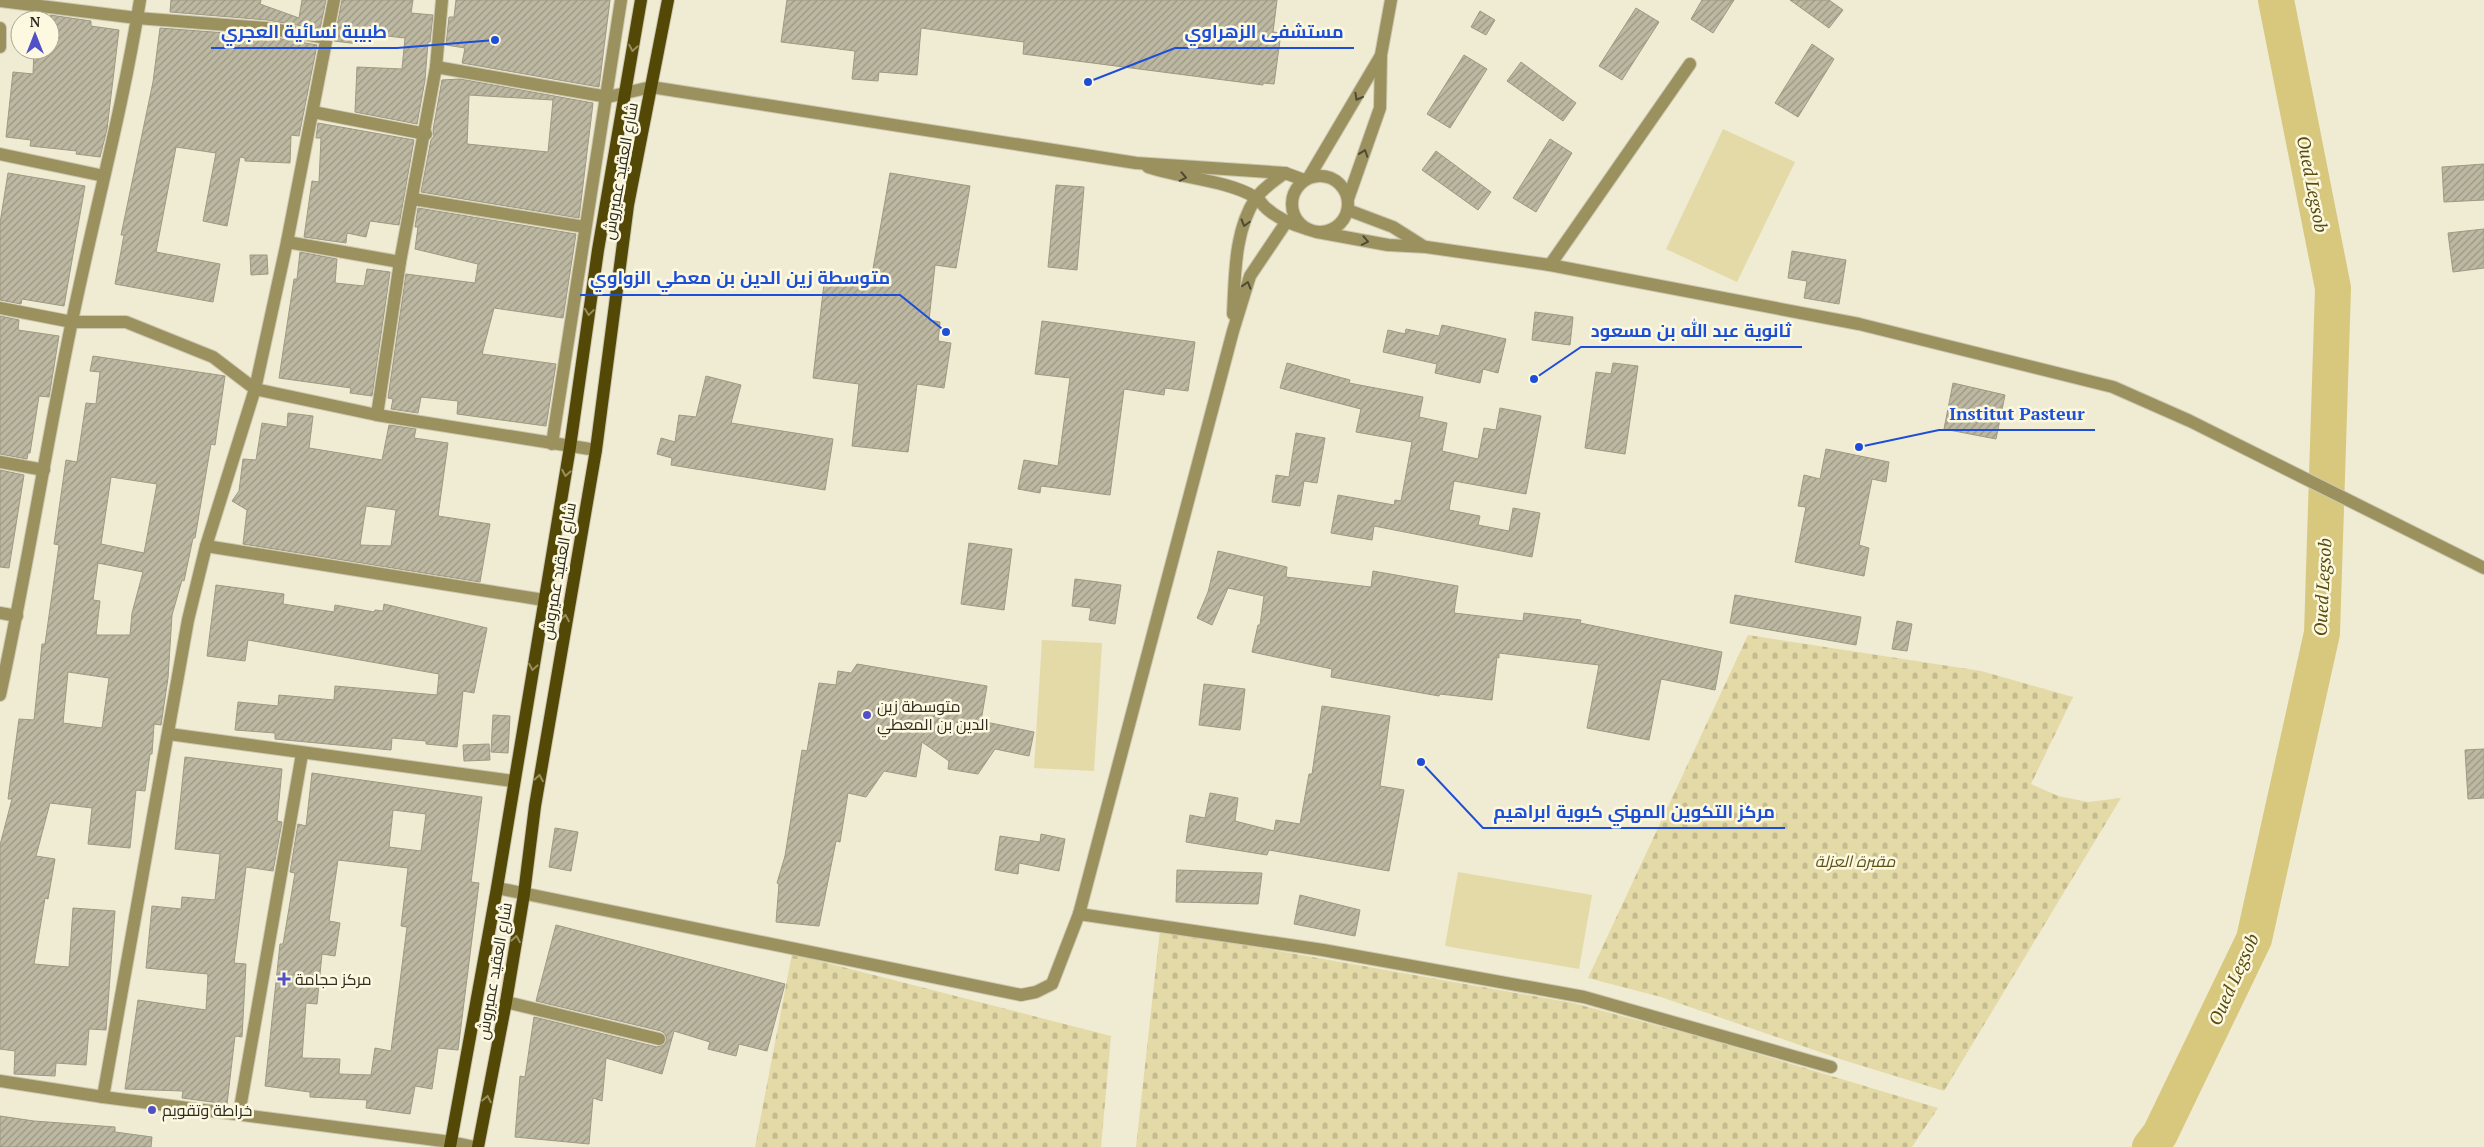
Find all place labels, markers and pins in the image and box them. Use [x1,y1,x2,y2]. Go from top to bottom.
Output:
callout: طبيبة نسائية العجري [211,15,397,48]
callout: مستشفى الزهراوي [1175,15,1354,48]
callout: متوسطة زين الدين بن معطي الزواوي [580,262,900,295]
callout: ثانوية عبد الله بن مسعود [1581,314,1802,347]
callout: Institut Pasteur [1939,397,2095,430]
place label: متوسطة زين الدين بن المعطي [877,695,989,738]
marker: متوسطة زين الدين بن المعطي [861,709,873,721]
callout: مركز التكوين المهني كبوية ابراهيم [1483,795,1785,828]
place label: مركز حجامة [295,968,372,990]
marker: مركز حجامة [277,972,291,986]
place label: خراطة وتقويم [162,1099,252,1122]
marker: خراطة وتقويم [146,1104,158,1116]

